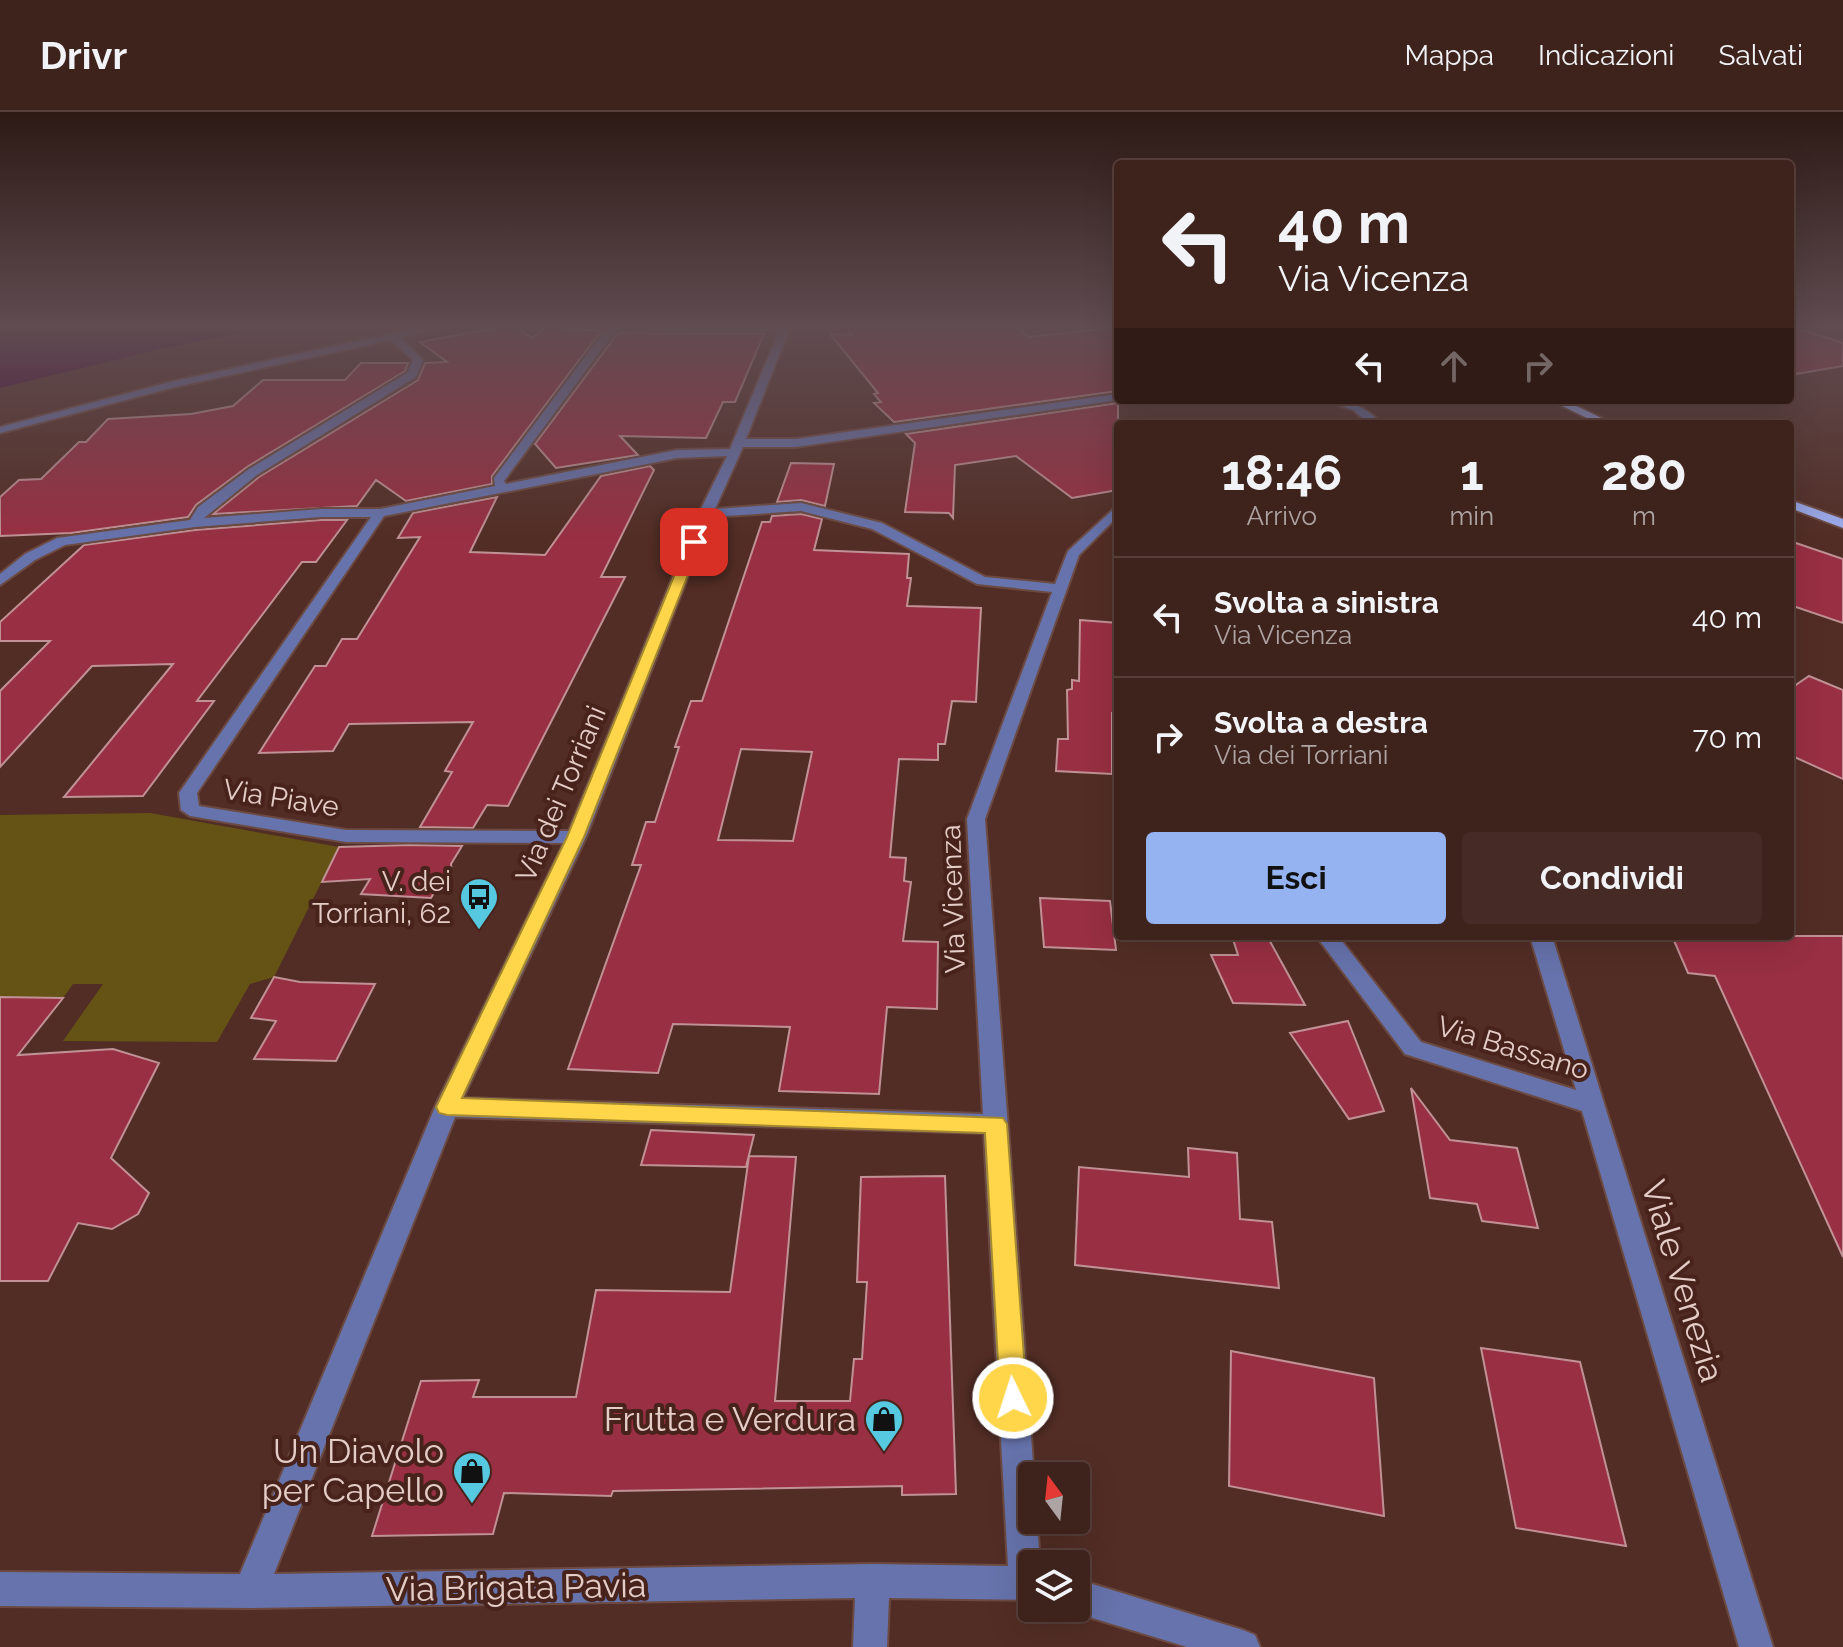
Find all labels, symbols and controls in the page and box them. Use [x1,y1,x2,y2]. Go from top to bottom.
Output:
text: Drivr [40,33,127,78]
text: Mappa [1405,39,1494,72]
text: Indicazioni [1538,39,1674,72]
text: Salvati [1718,39,1803,72]
text: 40 m [1278,190,1410,256]
icon: left [1146,192,1250,296]
text: Via Vicenza [1278,257,1469,299]
icon: left [1348,344,1392,388]
icon: ahead [1432,344,1476,388]
icon: right [1516,344,1560,388]
text: 18:46 [1221,445,1342,501]
text: 1 [1460,445,1484,501]
text: 280 [1601,445,1687,501]
text: Arrivo [1247,501,1317,531]
text: min [1449,501,1494,531]
text: m [1632,501,1656,531]
pin [660,508,728,576]
icon: arrive [672,520,716,564]
text: Svolta a sinistra [1214,585,1439,620]
icon: left [1146,595,1190,639]
text: 40 m [1692,600,1762,635]
text: Via Vicenza [1214,620,1352,650]
street label: Via dei Torriani [509,701,613,887]
text: Svolta a destra [1214,705,1428,740]
icon: right [1146,715,1190,759]
text: 70 m [1692,720,1762,755]
text: Via dei Torriani [1214,740,1388,770]
street label: Via Piave [221,773,341,823]
street label: Via Vicenza [934,824,972,974]
button: Esci [1146,832,1446,924]
button: Condividi [1462,832,1762,924]
place label: V. dei Torriani, 62 [312,865,451,930]
bus stop icon: V. dei Torriani, 62 [458,876,500,931]
street label: Via Bassano [1433,1009,1593,1087]
street label: Viale Venezia [1633,1175,1733,1387]
position arrow [971,1356,1055,1440]
shop icon: Frutta e Verdura [863,1398,905,1453]
place label: Frutta e Verdura [604,1399,856,1439]
place label: Un Diavolo per Capello [262,1431,444,1510]
shop icon: Un Diavolo per Capello [451,1450,493,1505]
north arrow [1018,1462,1090,1534]
map controls [1018,1462,1090,1622]
button: layers [1018,1550,1090,1622]
street label: Via Brigata Pavia [385,1565,647,1609]

